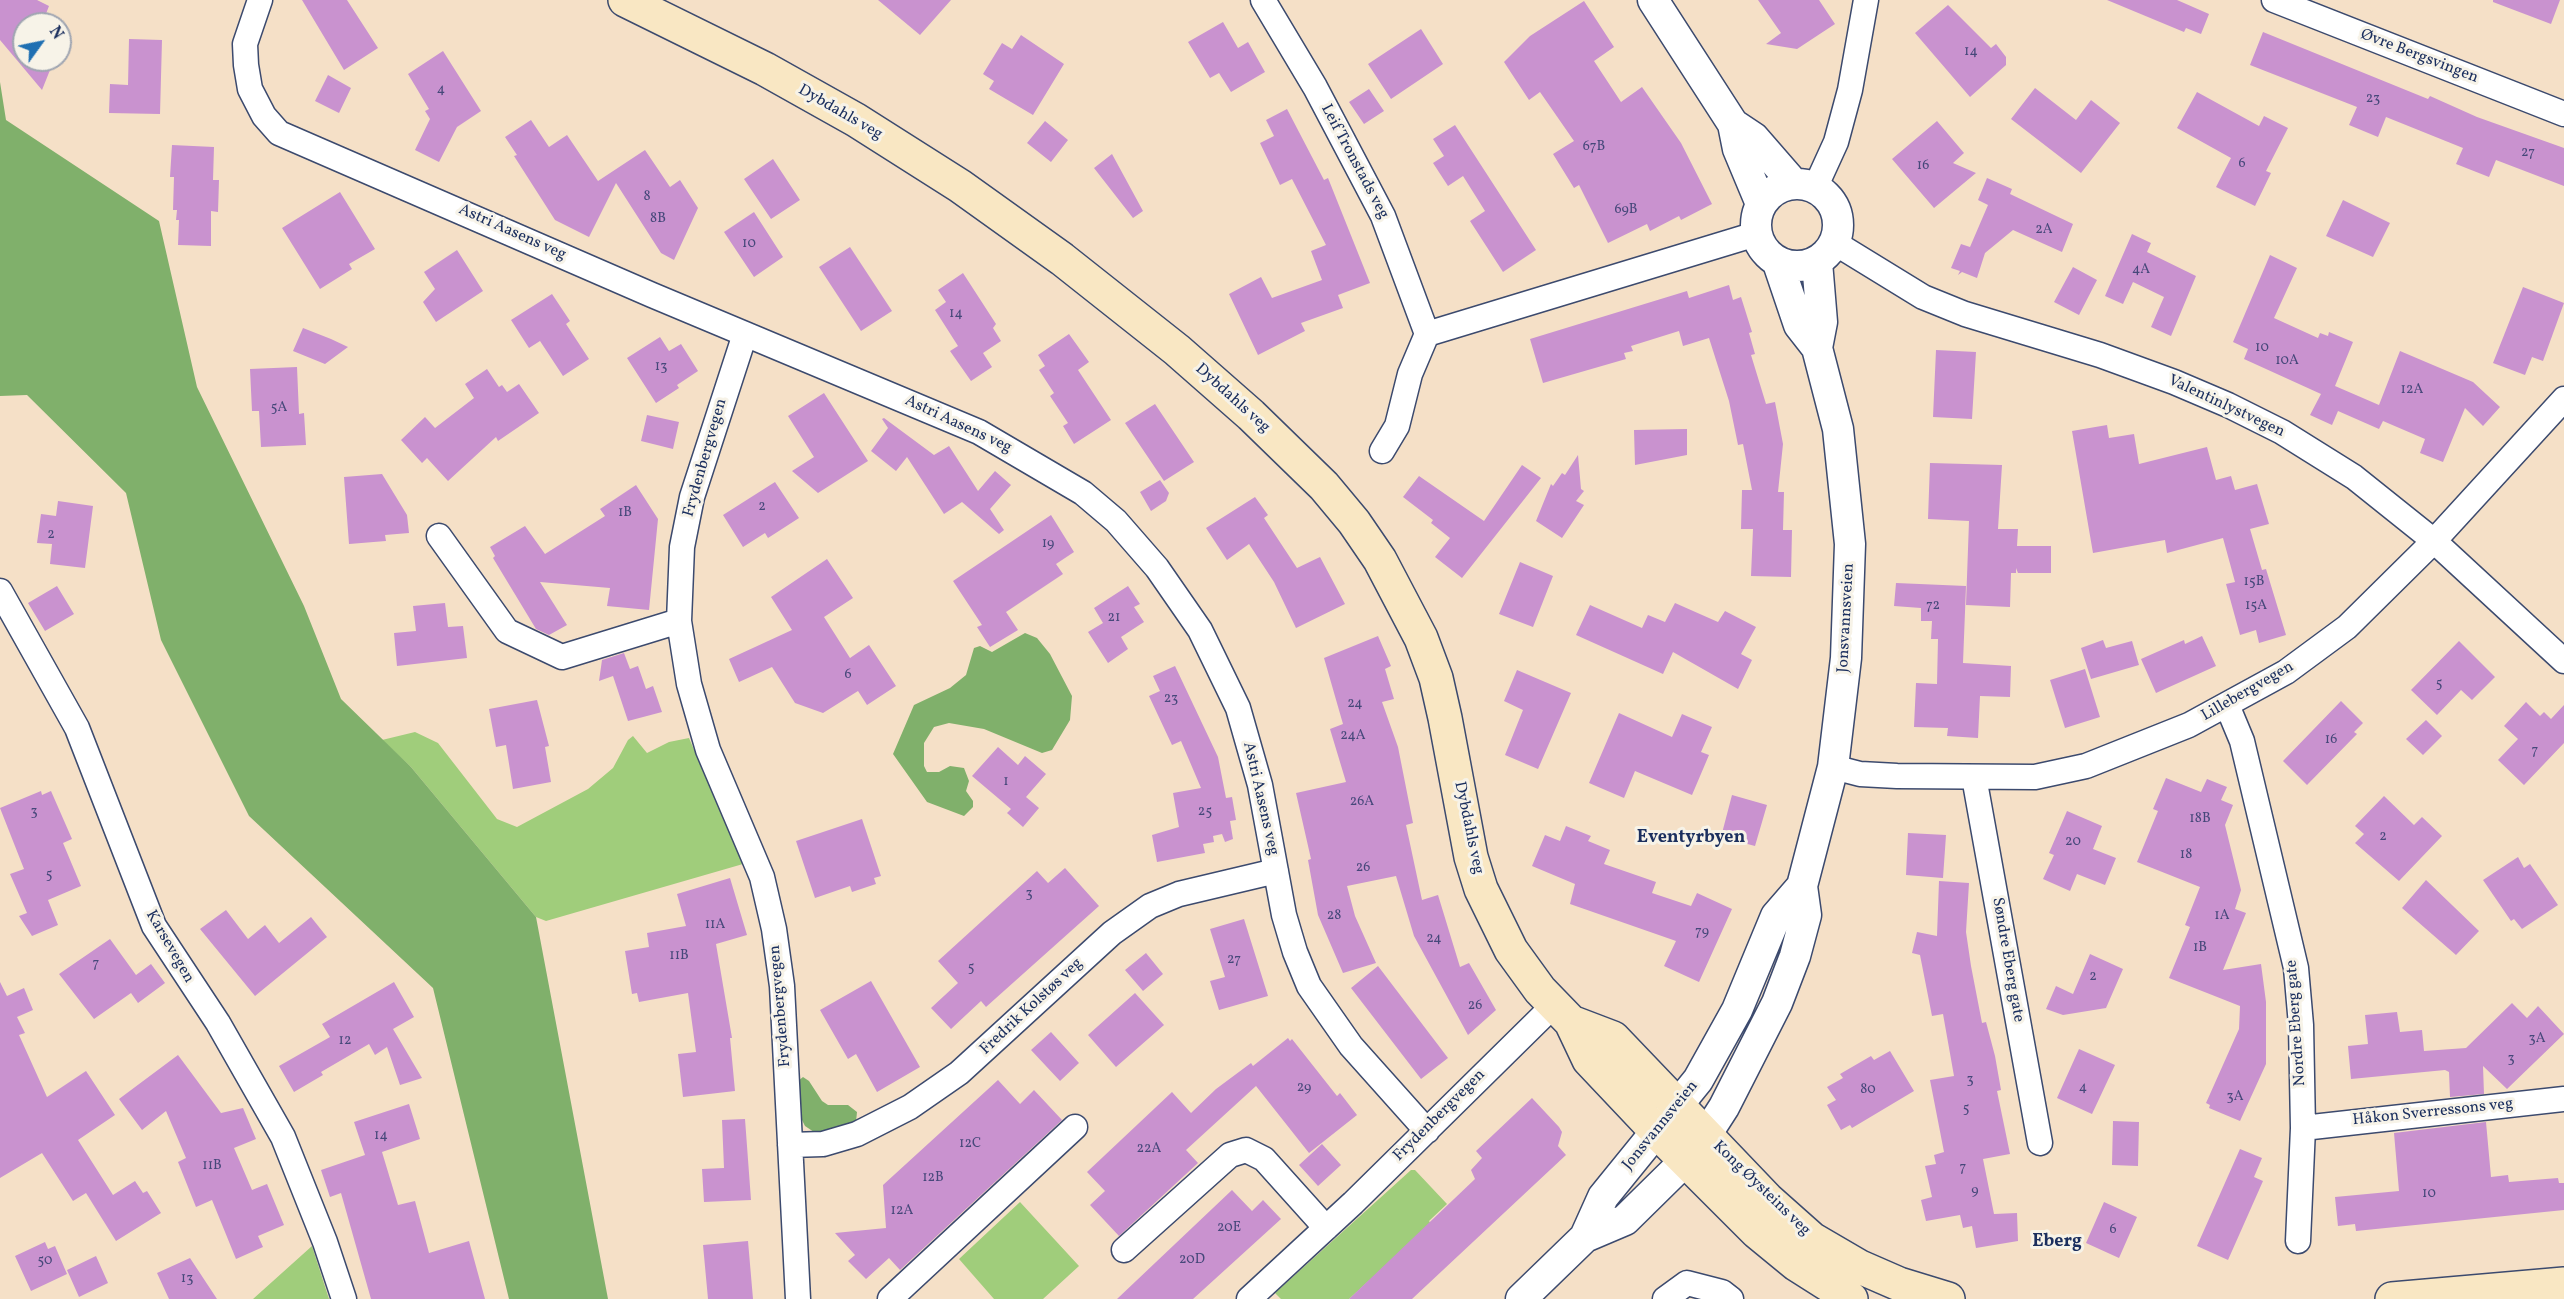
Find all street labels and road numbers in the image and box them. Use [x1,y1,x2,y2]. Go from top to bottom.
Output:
street label: Øvre Bergsvingen [2357,26,2481,88]
street label: Dybdahls veg [794,81,886,145]
street label: Leif Tronstads veg [1316,101,1392,223]
street label: Astri Aasens veg [455,201,569,265]
street label: Dybdahls veg [1190,360,1274,438]
street label: Valentinlystvegen [2165,372,2287,442]
street label: Astri Aasens veg [901,392,1015,458]
street label: Frydenbergvegen [680,397,732,519]
street label: Jonsvannsveien [1835,563,1859,673]
street label: Lillebergvegen [2198,658,2298,726]
street label: Astri Aasens veg [1238,740,1282,858]
street label: Dybdahls veg [1449,780,1487,876]
street label: Søndre Eberg gate [1987,896,2027,1024]
street label: Karsevegen [140,907,198,987]
street label: Frydenbergvegen [766,944,796,1068]
street label: Fredrik Kolstøs veg [977,954,1087,1060]
street label: Nordre Eberg gate [2283,959,2311,1087]
street label: Frydenbergvegen [1390,1066,1490,1166]
street label: Jonsvannsveien [1619,1077,1703,1175]
street label: Håkon Sverressons veg [2352,1095,2514,1131]
street label: Kong Øysteins veg [1708,1138,1814,1240]

